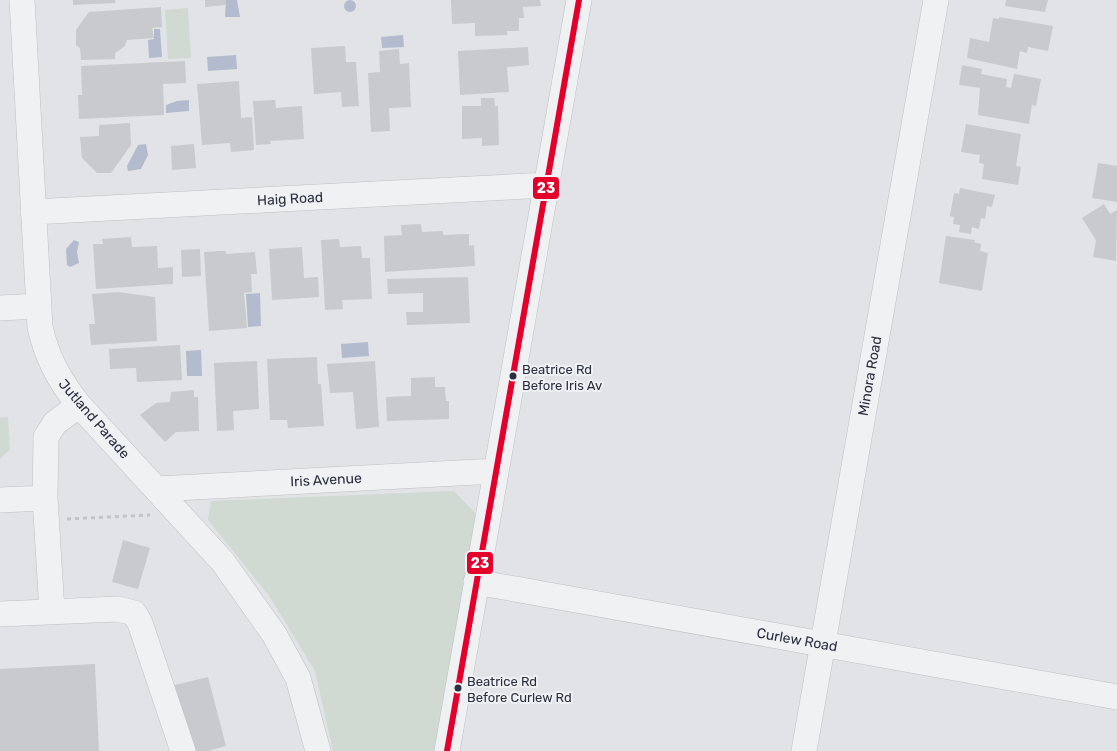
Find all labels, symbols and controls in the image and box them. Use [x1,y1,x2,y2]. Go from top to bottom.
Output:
line badge: 23 [532,176,560,200]
text: 23 [537,180,555,197]
street label: Haig Road [257,189,323,209]
street label: Minora Road [855,335,885,417]
place label: Beatrice Rd Before Iris Av [522,362,602,393]
marker: Beatrice Rd Before Iris Av [508,371,518,381]
street label: Jutland Parade [55,376,133,462]
street label: Iris Avenue [290,470,362,490]
line badge: 23 [466,551,494,575]
text: 23 [471,555,489,572]
street label: Curlew Road [755,625,839,655]
place label: Beatrice Rd Before Curlew Rd [467,674,572,705]
marker: Beatrice Rd Before Curlew Rd [453,683,463,693]

